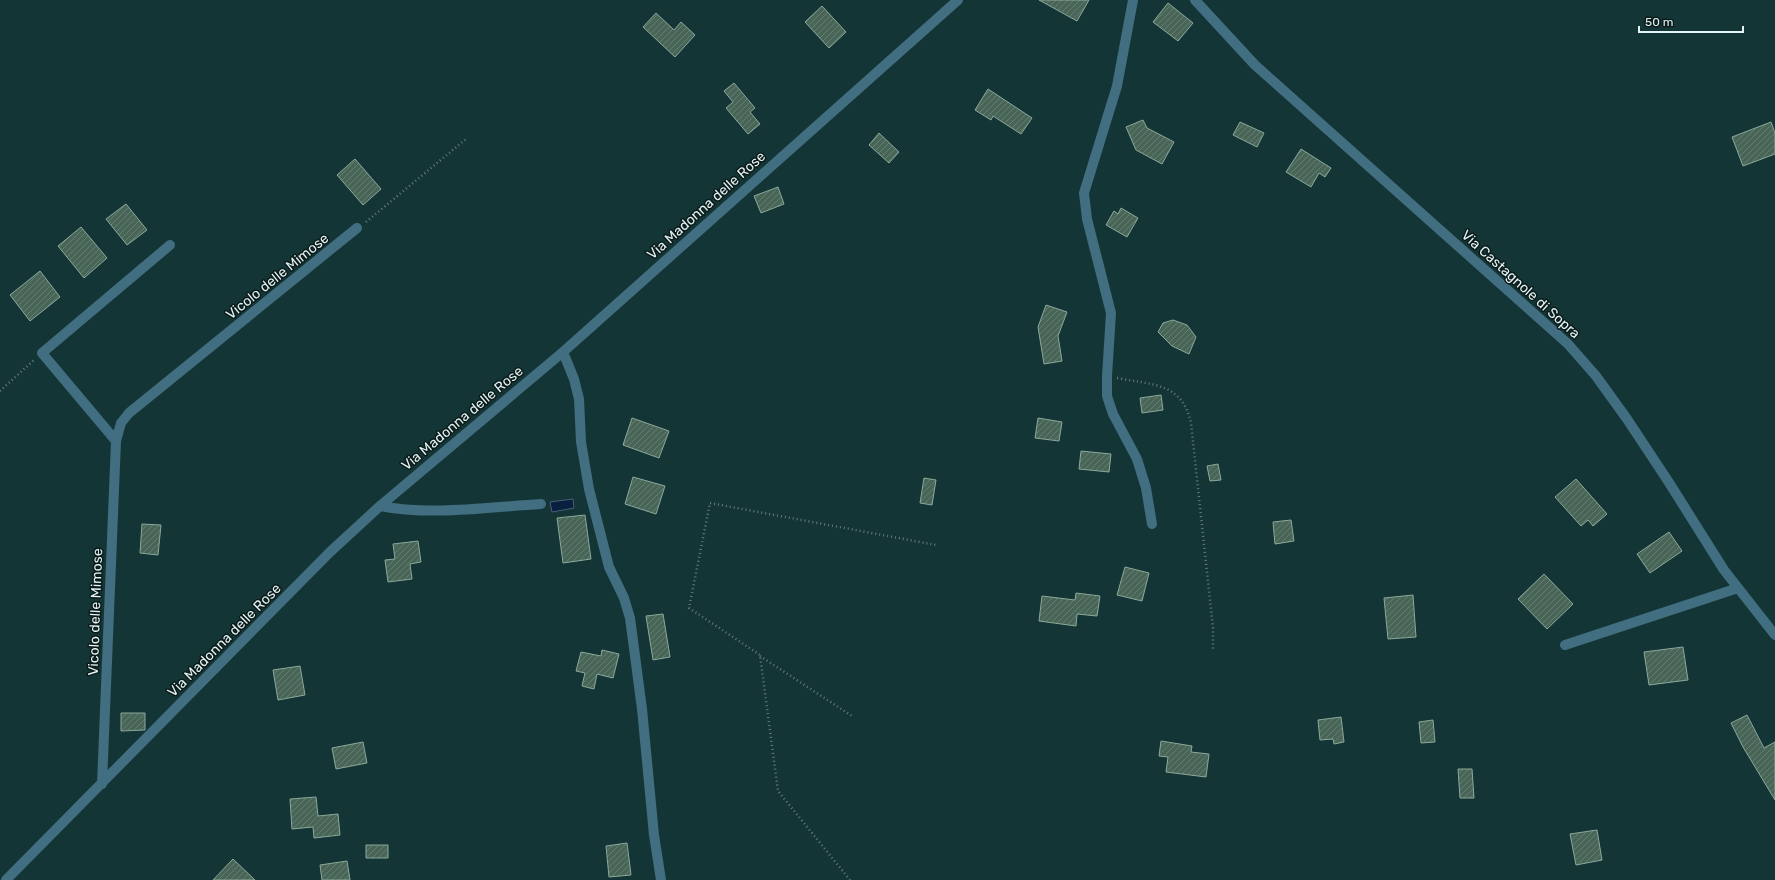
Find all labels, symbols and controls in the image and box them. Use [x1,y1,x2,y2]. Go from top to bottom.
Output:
scale bar [1639,8,1743,34]
text: 50 m [1645,15,1673,29]
street label: Via Madonna delle Rose [644,148,769,263]
street label: Via Castagnole di Sopra [1458,227,1583,342]
street label: Vicolo delle Mimose [222,230,332,323]
street label: Via Madonna delle Rose [398,362,527,474]
street label: Vicolo delle Mimose [85,548,106,676]
street label: Via Madonna delle Rose [164,580,285,701]

